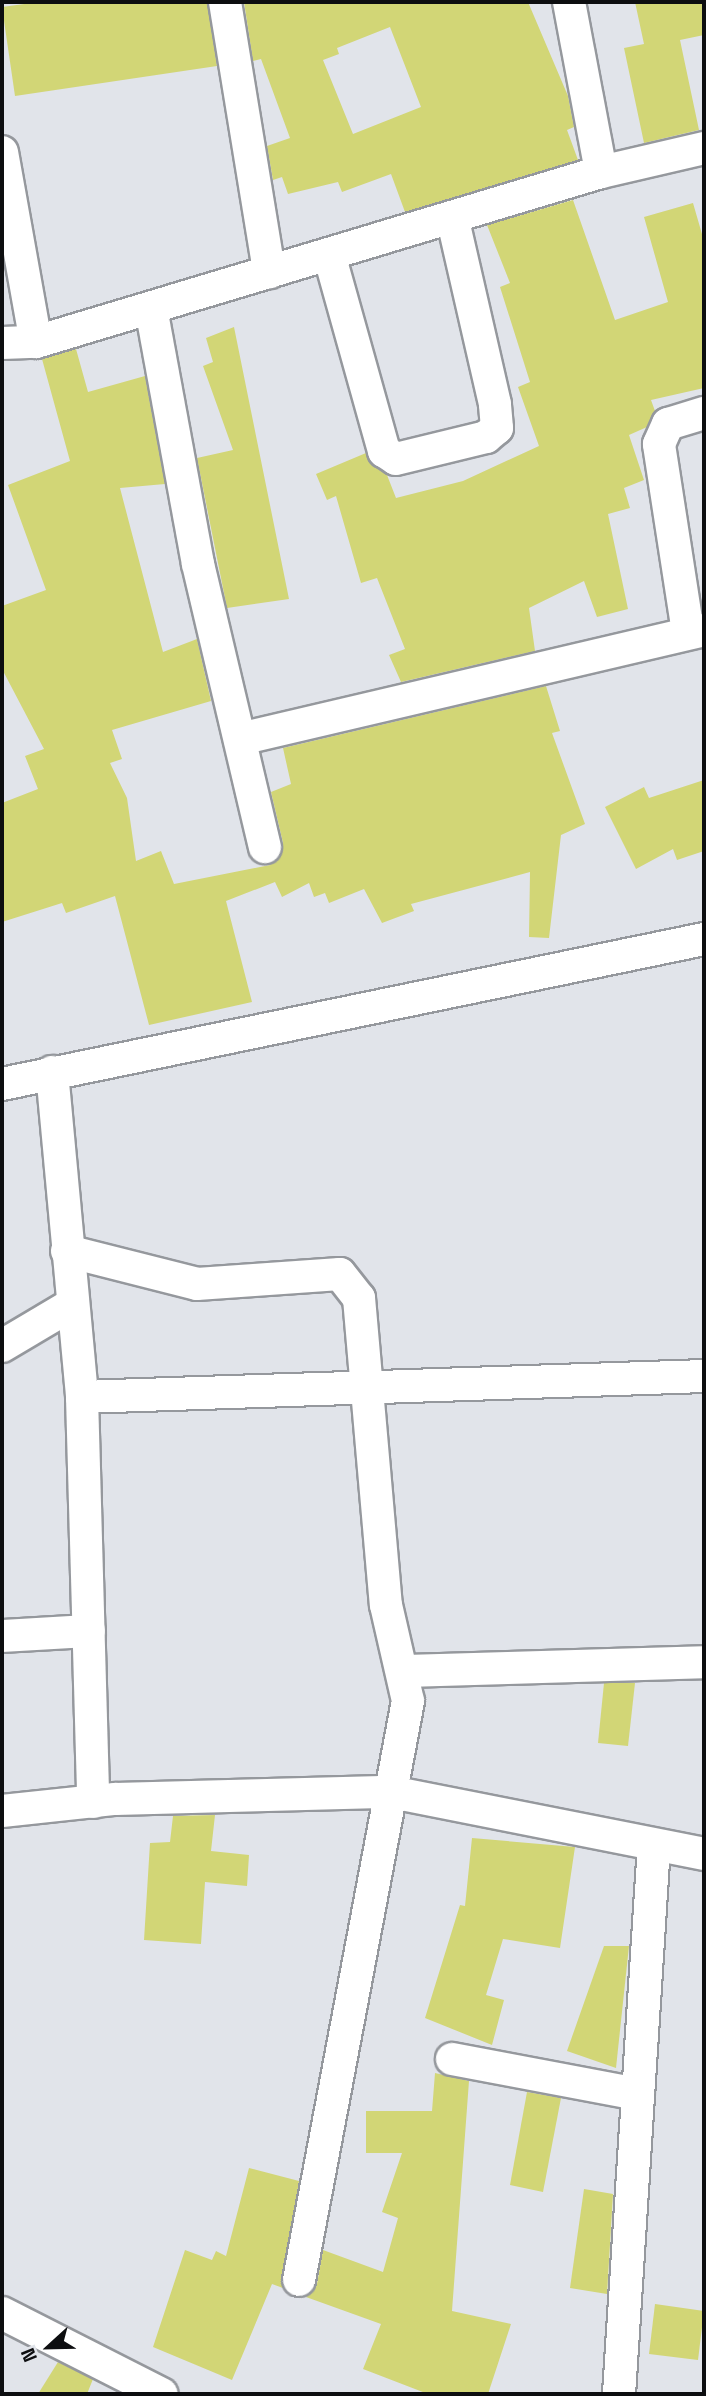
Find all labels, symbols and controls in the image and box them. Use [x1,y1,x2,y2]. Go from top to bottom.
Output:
north arrow [14,2312,84,2382]
text: N [15,2344,43,2366]

